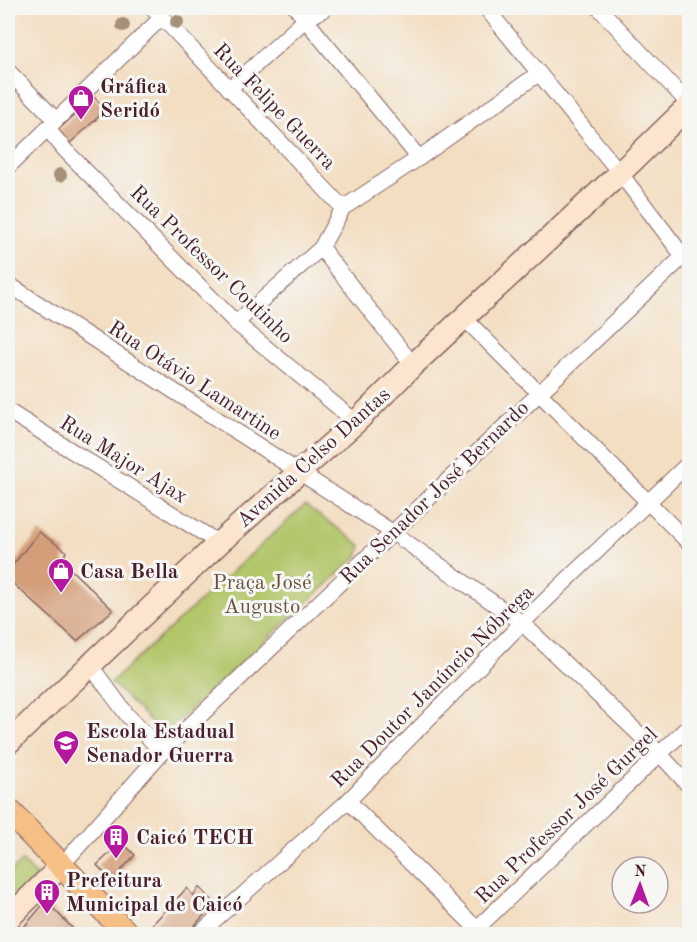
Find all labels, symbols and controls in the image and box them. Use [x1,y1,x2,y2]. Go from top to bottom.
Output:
street label: Rua Felipe Guerra [209,40,339,174]
place label: Gráfica Seridó [100,77,168,122]
shop icon: Gráfica Seridó [66,83,96,121]
street label: Rua Professor Coutinho [125,182,296,348]
street label: Rua Otávio Lamartine [104,318,284,445]
street label: Avenida Celso Dantas [233,384,395,532]
street label: Rua Senador José Bernardo [337,397,534,589]
street label: Rua Major Ajax [56,413,191,508]
shop icon: Casa Bella [46,556,76,594]
place label: Casa Bella [80,562,179,583]
park label: Praça José Augusto [212,573,312,618]
street label: Rua Doutor Janúncio Nóbrega [328,582,538,792]
place label: Escola Estadual Senador Guerra [86,722,235,767]
street label: Rua Professor José Gurgel [472,724,662,908]
school or university icon: Escola Estadual Senador Guerra [51,728,81,766]
building icon: Caicó TECH [101,822,131,860]
place label: Caicó TECH [136,828,254,849]
north arrow [610,855,670,915]
text: N [634,864,647,880]
place label: Prefeitura Municipal de Caicó [66,871,243,916]
building icon: Prefeitura Municipal de Caicó [32,877,62,915]

